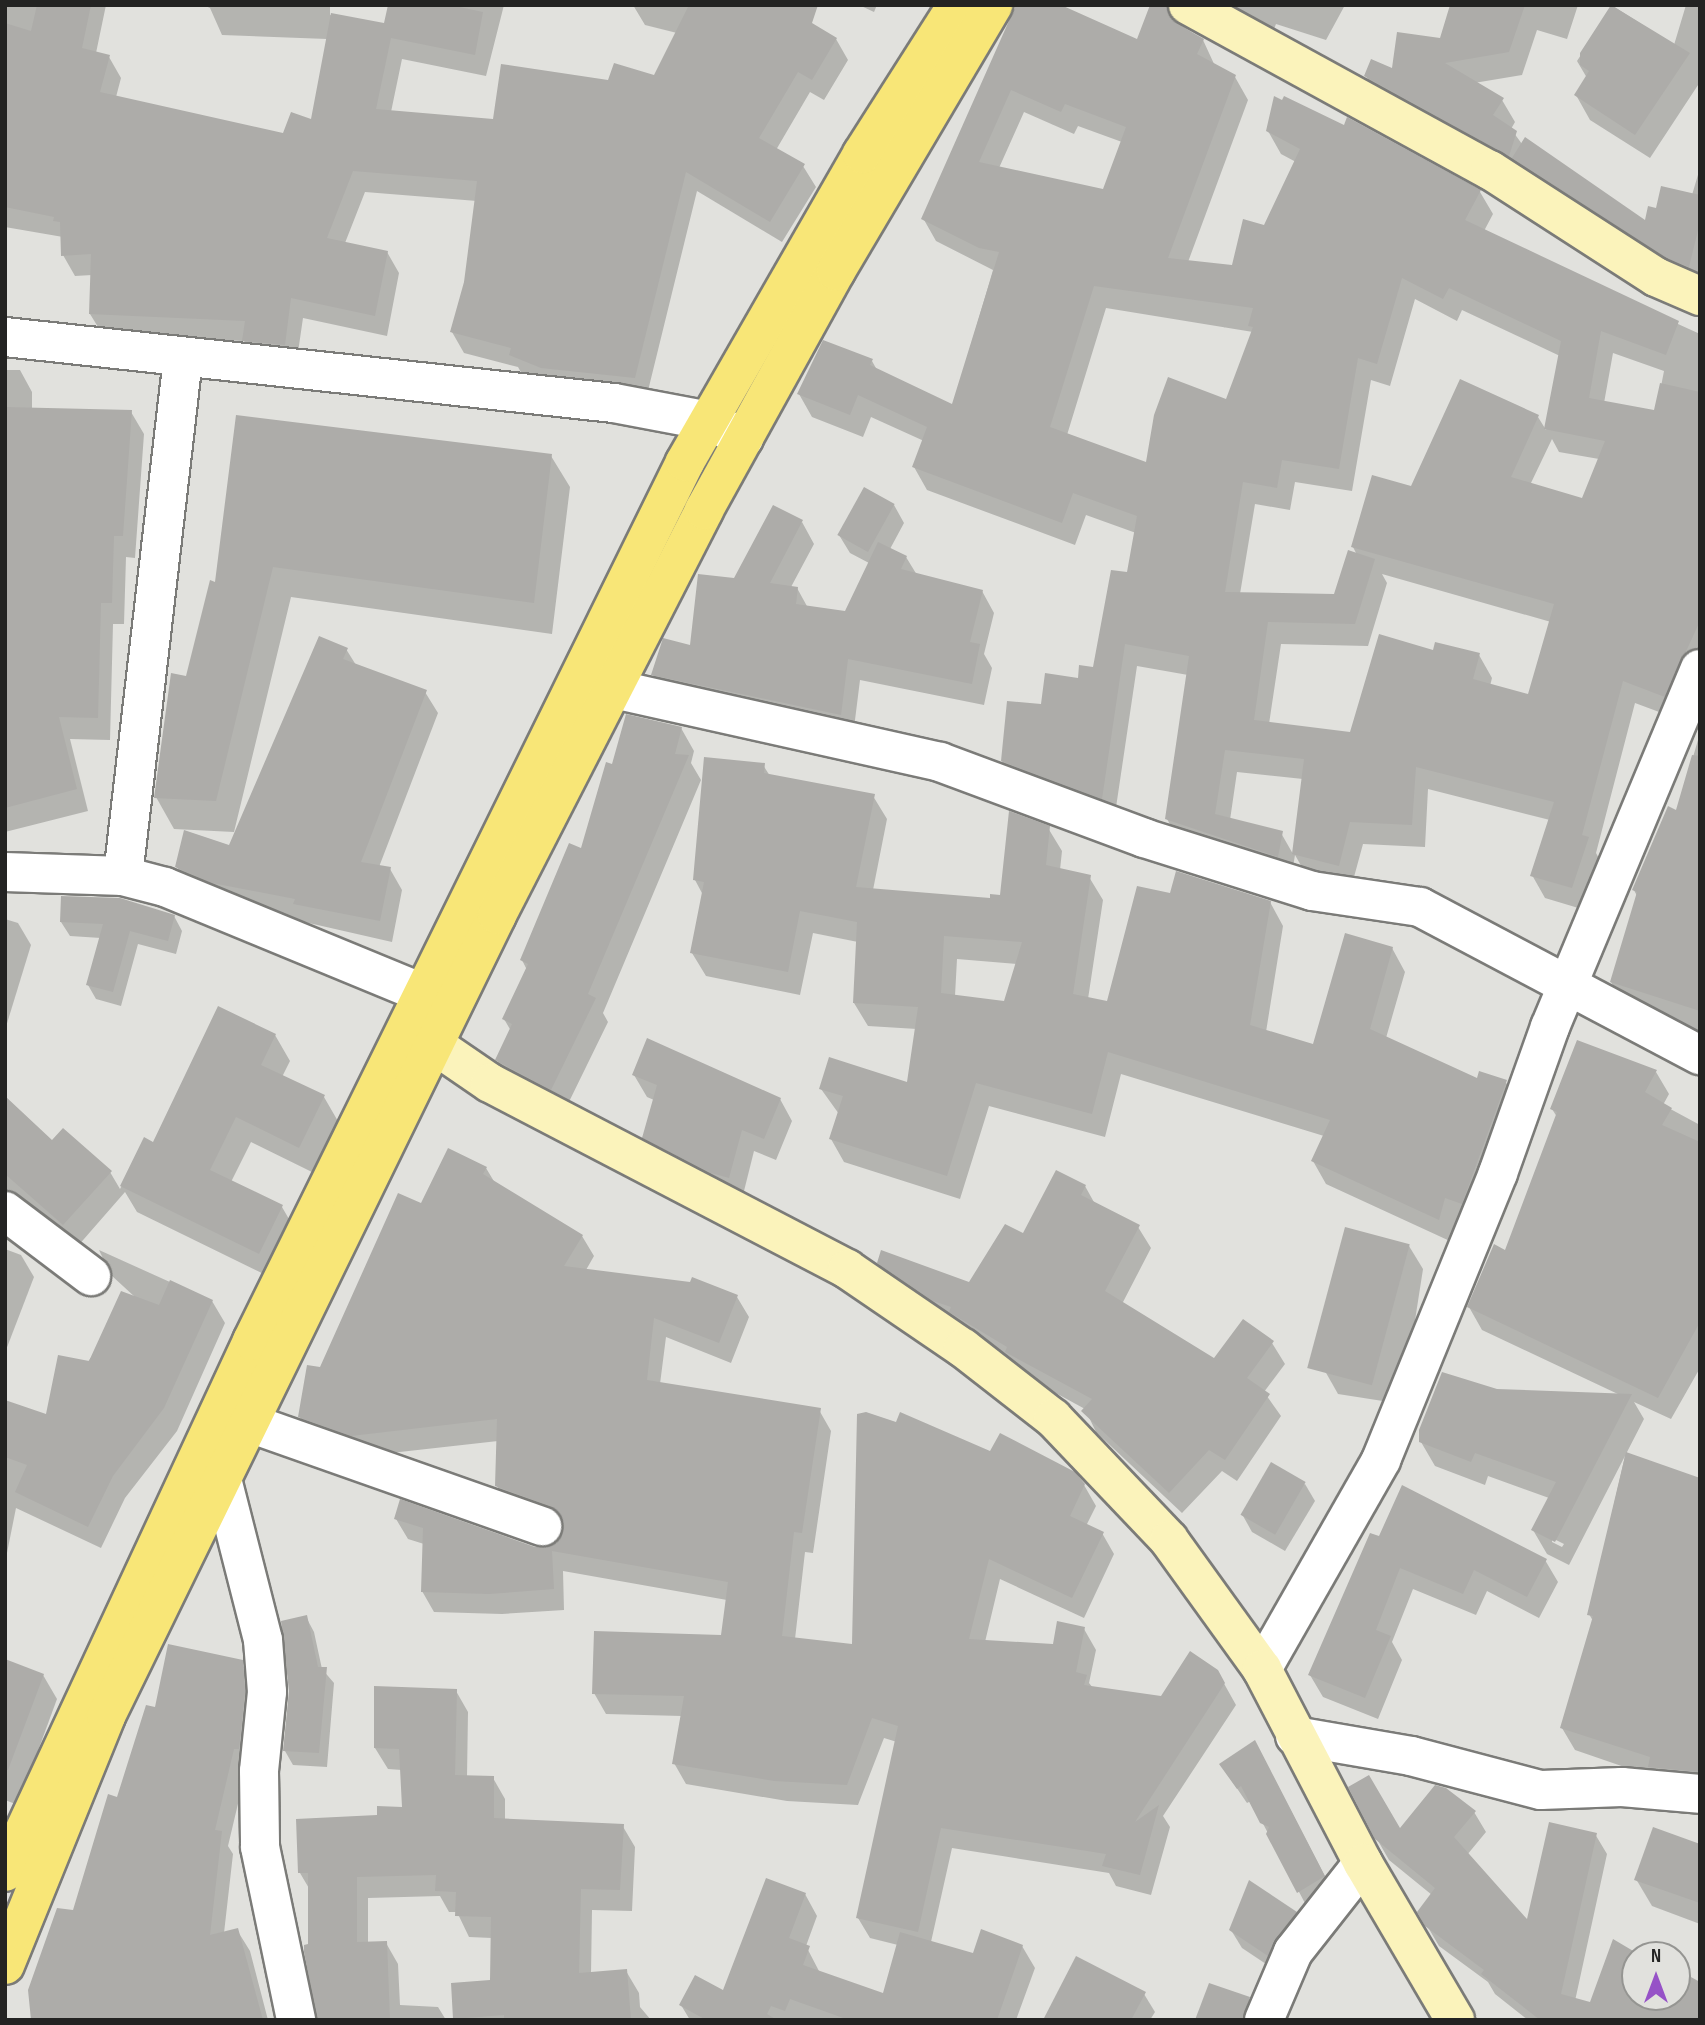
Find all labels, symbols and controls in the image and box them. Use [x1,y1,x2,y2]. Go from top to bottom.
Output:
north arrow [1621,1941,1691,2011]
text: N [1651,1945,1661,1968]

